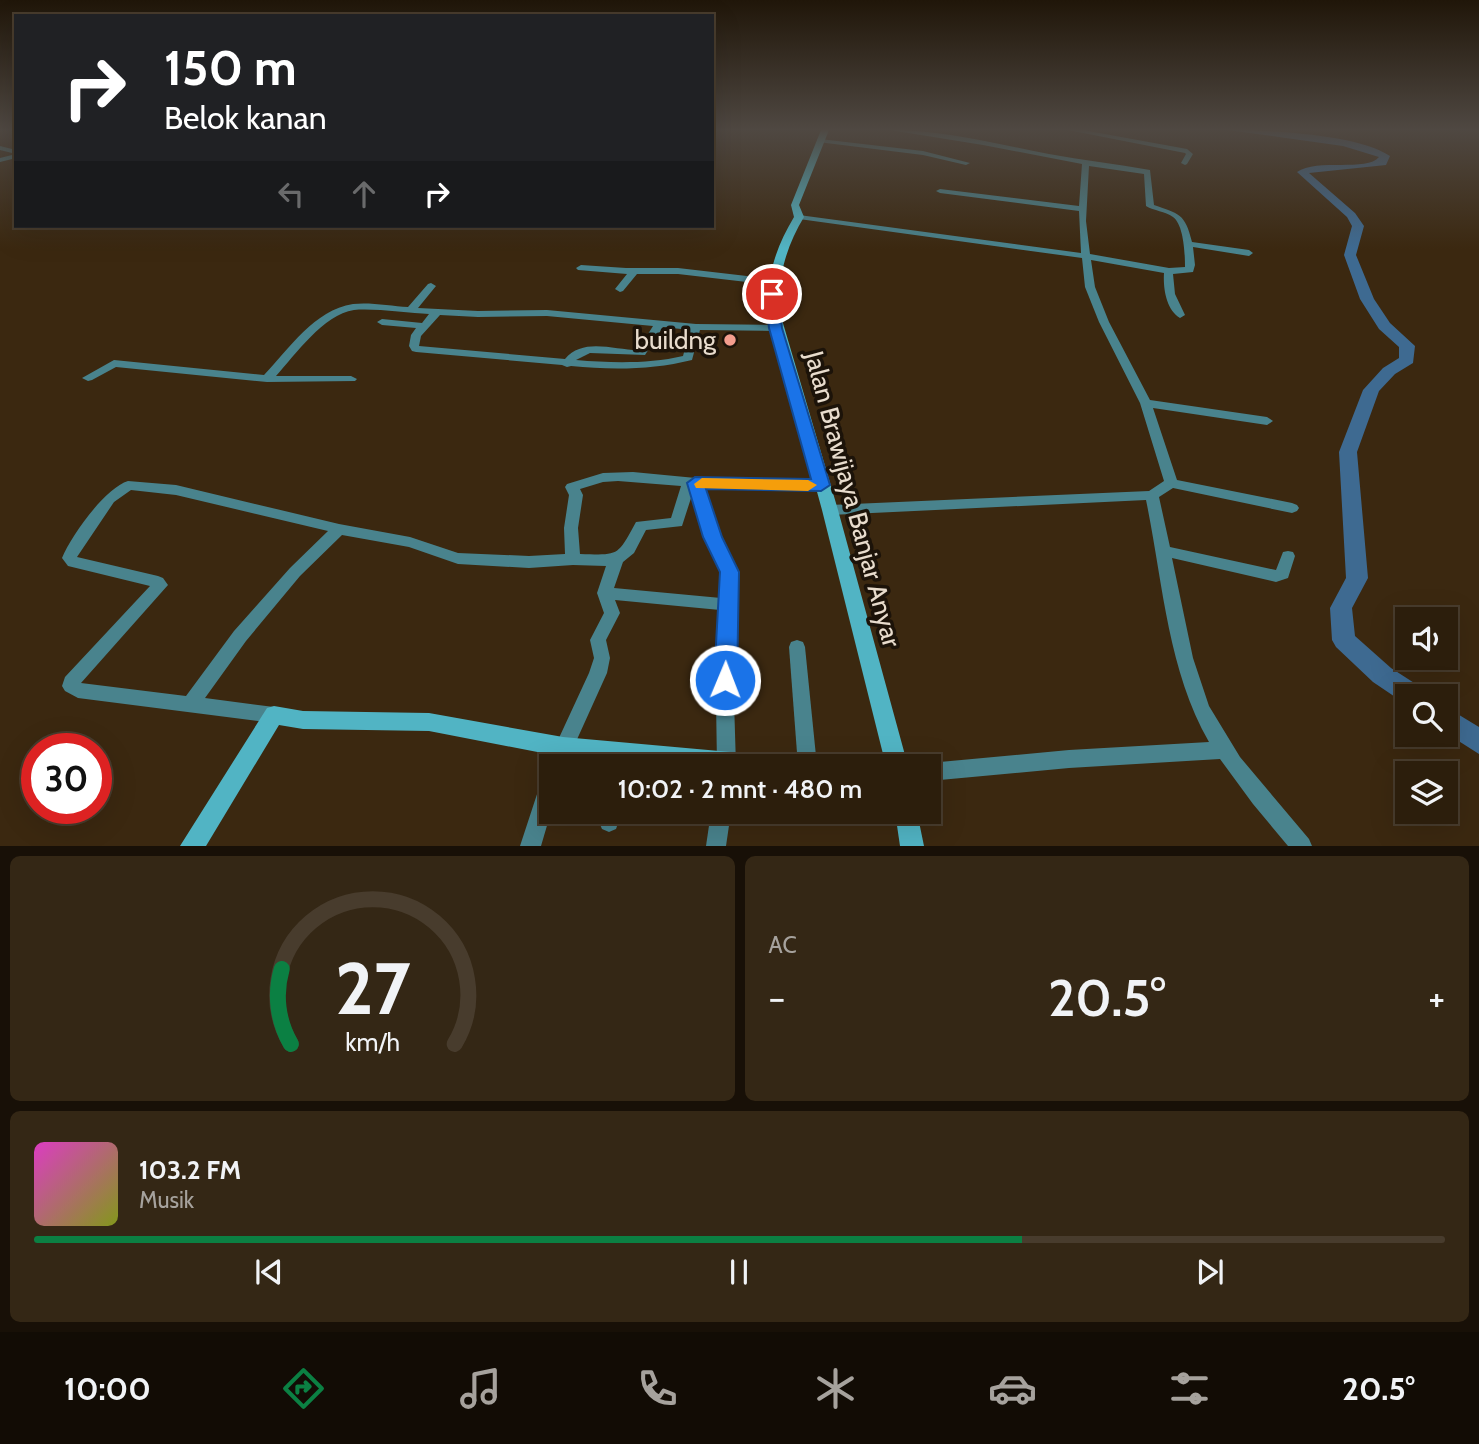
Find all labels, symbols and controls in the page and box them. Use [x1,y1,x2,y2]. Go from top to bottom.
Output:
text: 150 m [164,38,297,97]
icon: right [49,42,140,133]
text: Belok kanan [164,98,327,137]
icon: left [272,175,310,213]
icon: ahead [345,175,383,213]
icon: right [418,175,456,213]
pin [742,264,802,324]
icon: arrive [753,275,791,313]
place label: buildng [635,324,717,356]
marker: buildng [722,332,738,348]
street label: Jalan Brawijaya Banjar Anyar [798,347,908,651]
map controls [1395,607,1458,824]
button: sound [1395,607,1458,670]
position arrow [688,643,762,717]
button: search [1395,684,1458,747]
speed limit sign: 30 [21,733,112,824]
button: layers [1395,761,1458,824]
text: 10:02 · 2 mnt · 480 m [618,773,862,805]
text: AC [769,931,797,959]
text: 27 [334,945,410,1033]
text: 20.5° [1048,966,1166,1029]
text: − [769,974,785,1021]
text: + [1428,974,1445,1021]
text: km/h [345,1027,400,1057]
text: 103.2 FM [139,1154,241,1186]
text: Musik [139,1186,194,1214]
icon: previous [250,1253,288,1291]
icon: pause [720,1253,758,1291]
icon: next [1191,1253,1229,1291]
icon: directions [279,1364,328,1413]
icon: music [456,1364,505,1413]
icon: phone [633,1364,682,1413]
icon: climate [811,1364,860,1413]
icon: car [988,1364,1037,1413]
icon: filters [1165,1364,1214,1413]
text: 10:00 [64,1369,151,1408]
text: 20.5° [1342,1369,1415,1408]

